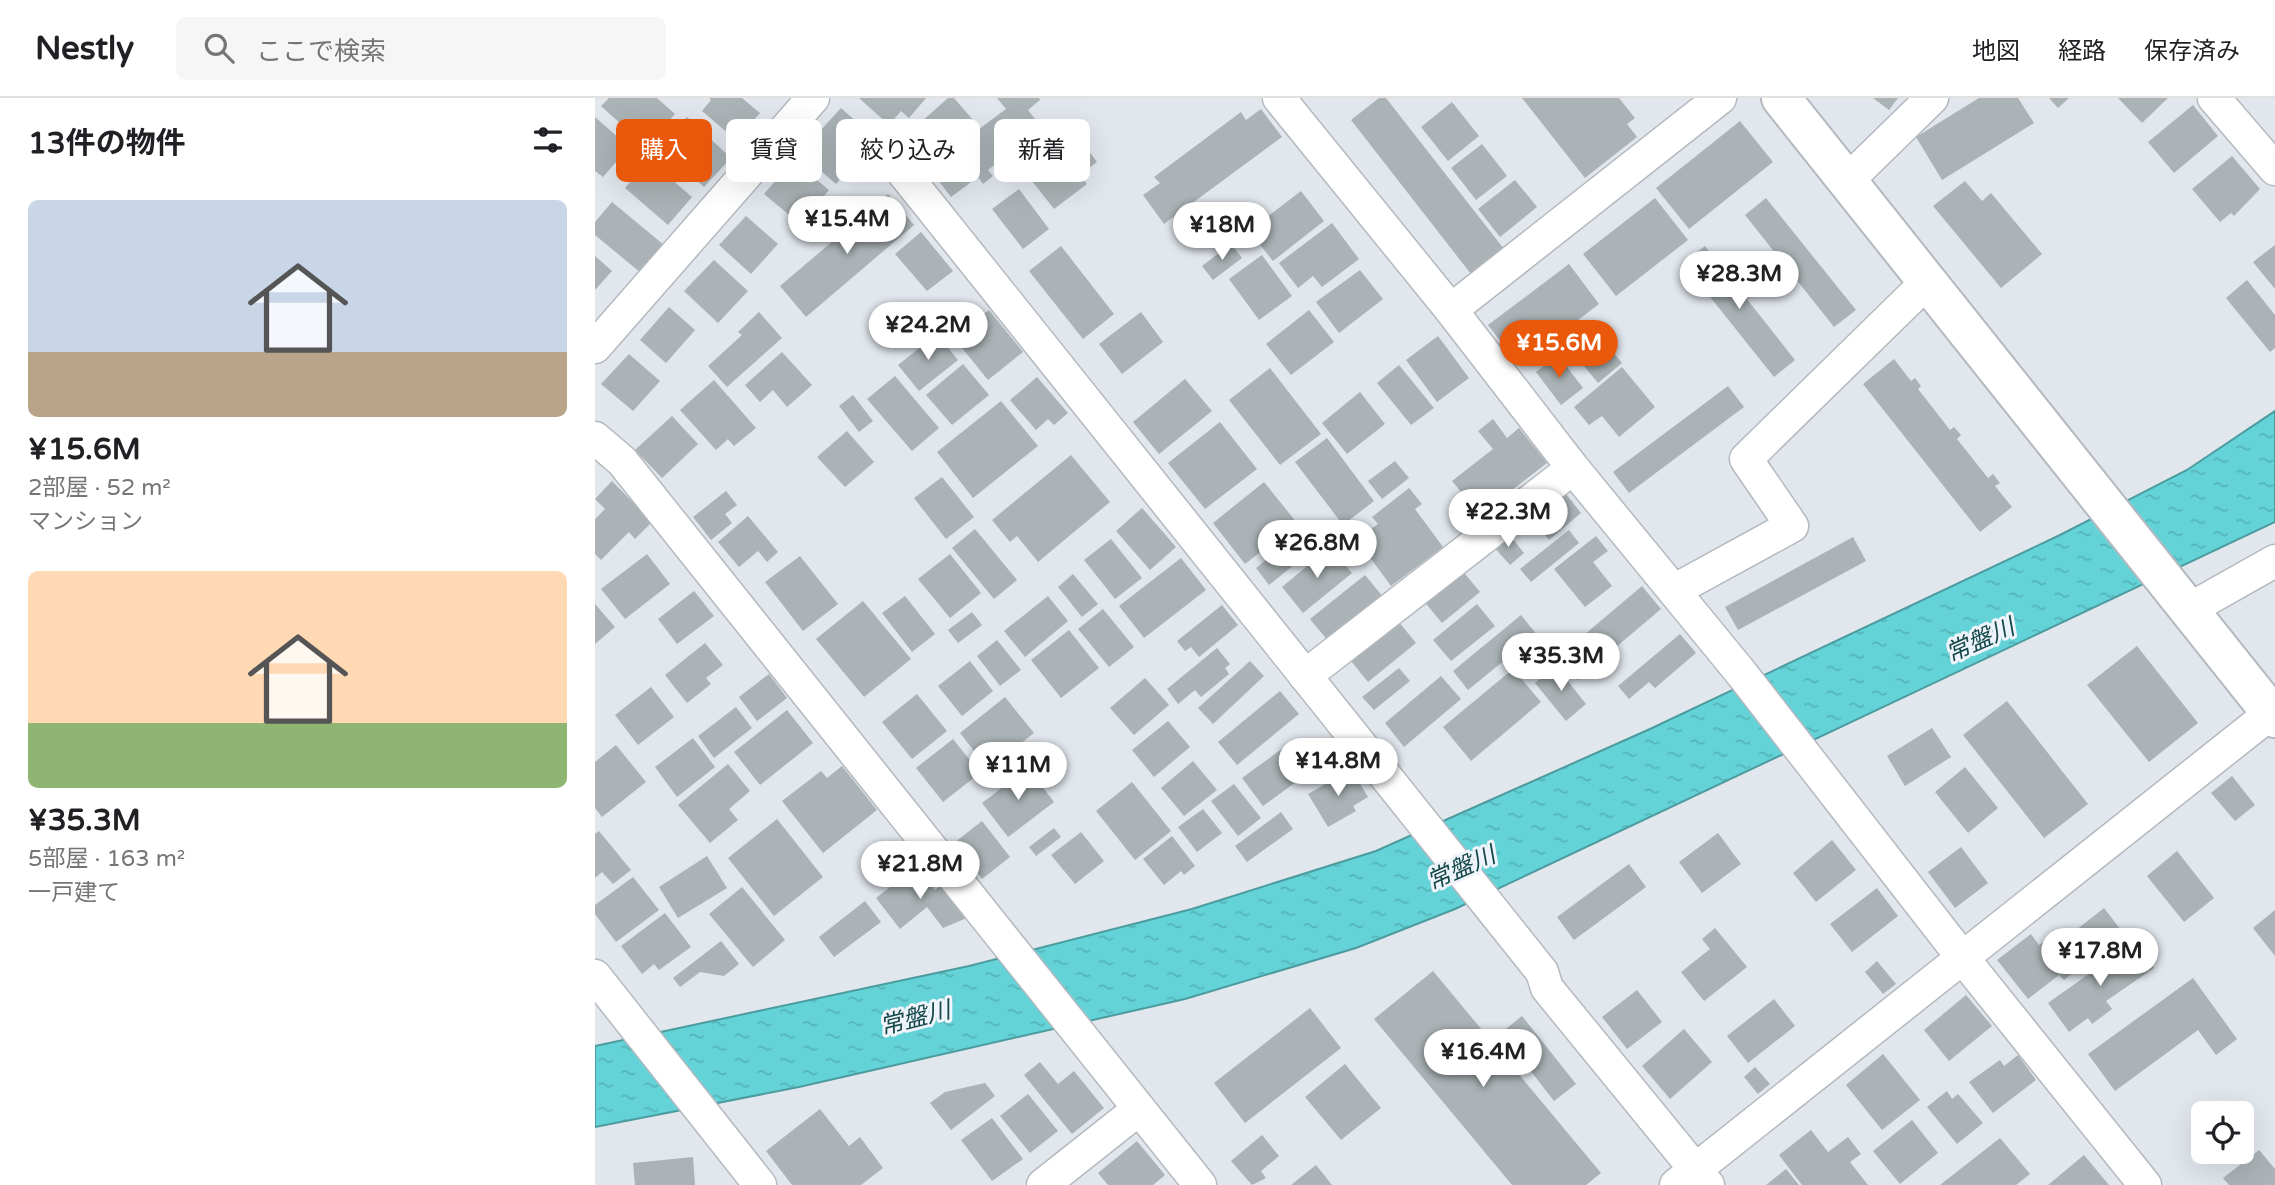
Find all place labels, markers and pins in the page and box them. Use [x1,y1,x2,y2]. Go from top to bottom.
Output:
pin: ¥15.4M [790,197,904,256]
pin: ¥18M [1181,202,1263,262]
pin: ¥28.3M [1682,252,1796,311]
pin: ¥24.2M [871,302,985,362]
pin: ¥15.6M [1502,320,1616,380]
pin: ¥22.3M [1451,490,1565,549]
pin: ¥26.8M [1260,520,1374,580]
pin: ¥35.3M [1504,634,1618,693]
pin: ¥14.8M [1281,738,1395,798]
pin: ¥11M [977,742,1059,802]
pin: ¥21.8M [863,842,977,901]
pin: ¥17.8M [2043,928,2157,988]
pin: ¥16.4M [1426,1030,1540,1089]

